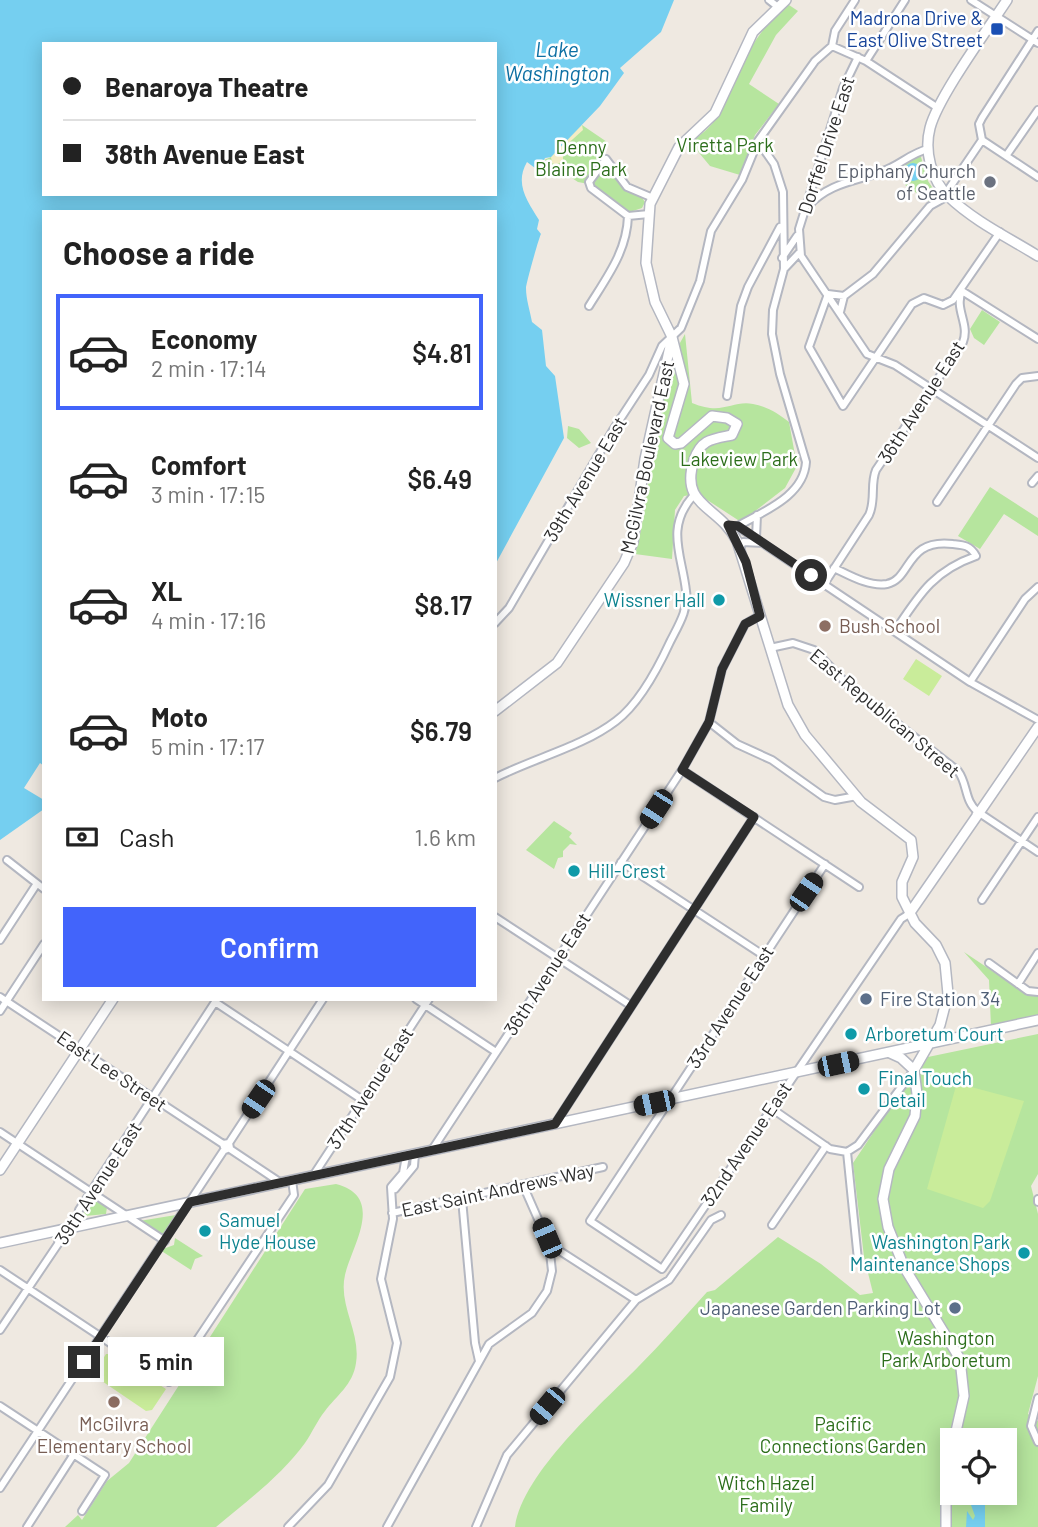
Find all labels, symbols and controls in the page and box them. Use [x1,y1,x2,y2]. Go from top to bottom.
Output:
place label: Madrona Drive & East Olive Street [846,6,983,51]
marker: Madrona Drive & East Olive Street [989,21,1005,37]
water label: Lake Washington [504,36,610,85]
text: Benaroya Theatre [105,71,309,102]
street label: Dorffel Drive East [792,73,859,217]
park label: Viretta Park [676,133,774,156]
park label: Denny Blaine Park [535,135,627,180]
text: 38th Avenue East [105,138,305,169]
place label: Epiphany Church of Seattle [837,159,976,204]
marker: Epiphany Church of Seattle [982,174,998,190]
text: Choose a ride [63,233,255,271]
icon: car [67,321,130,384]
text: Economy [151,323,257,354]
street label: 36th Avenue East [872,336,969,468]
text: $4.81 [412,337,472,368]
text: 2 min · 17:14 [151,354,267,382]
street label: McGilvra Boulevard East [615,358,678,556]
street label: 39th Avenue East [538,412,631,546]
icon: car [67,447,130,510]
park label: Lakeview Park [680,447,798,470]
text: Comfort [151,449,247,480]
text: $6.49 [407,463,472,494]
text: 3 min · 17:15 [151,480,265,508]
route start [795,559,827,591]
icon: car [67,573,130,636]
text: XL [151,575,182,606]
place label: Wissner Hall [604,588,705,611]
text: $8.17 [414,589,472,620]
marker: Wissner Hall [711,592,727,608]
text: 4 min · 17:16 [151,606,266,634]
place label: Bush School [839,614,940,637]
marker: Bush School [817,618,833,634]
street label: East Republican Street [806,643,965,782]
icon: car [67,699,130,762]
text: Moto [151,701,208,732]
text: $6.79 [410,715,472,746]
text: 5 min · 17:17 [151,732,264,760]
car [636,786,677,832]
icon: cash [63,818,101,856]
text: Cash [119,821,174,852]
text: 1.6 km [415,823,476,851]
place label: Hill-Crest [588,859,666,882]
marker: Hill-Crest [566,863,582,879]
car [786,869,827,915]
button: Confirm [63,907,476,987]
street label: 36th Avenue East [498,908,595,1040]
street label: 33rd Avenue East [681,941,778,1073]
place label: Fire Station 34 [880,987,1000,1010]
marker: Fire Station 34 [858,991,874,1007]
street label: 37th Avenue East [321,1022,418,1153]
place label: Arboretum Court [865,1022,1004,1045]
street label: East Lee Street [53,1025,172,1116]
marker: Arboretum Court [843,1026,859,1042]
car [816,1049,861,1079]
place label: Final Touch Detail [878,1066,972,1111]
car [238,1076,279,1122]
street label: 32nd Avenue East [695,1077,796,1211]
marker: Final Touch Detail [856,1081,872,1097]
car [632,1088,677,1118]
street label: 39th Avenue East [49,1117,146,1249]
street label: East Saint Andrews Way [399,1158,597,1221]
place label: Samuel Hyde House [219,1208,316,1253]
car [530,1215,565,1261]
marker: Samuel Hyde House [197,1223,213,1239]
place label: Washington Park Maintenance Shops [850,1230,1010,1275]
marker: Washington Park Maintenance Shops [1016,1245,1032,1261]
place label: Japanese Garden Parking Lot [700,1296,941,1319]
marker: Japanese Garden Parking Lot [947,1300,963,1316]
park label: Washington Park Arboretum [881,1326,1011,1371]
callout: 5 min [108,1338,224,1386]
route end [68,1346,100,1378]
text: 5 min [139,1347,193,1375]
car [526,1383,569,1429]
marker: McGilvra Elementary School [106,1394,122,1410]
place label: McGilvra Elementary School [37,1412,191,1457]
park label: Pacific Connections Garden [760,1412,926,1457]
map controls [940,1428,1017,1505]
button: locate [940,1428,1017,1505]
park label: Witch Hazel Family [717,1471,815,1516]

